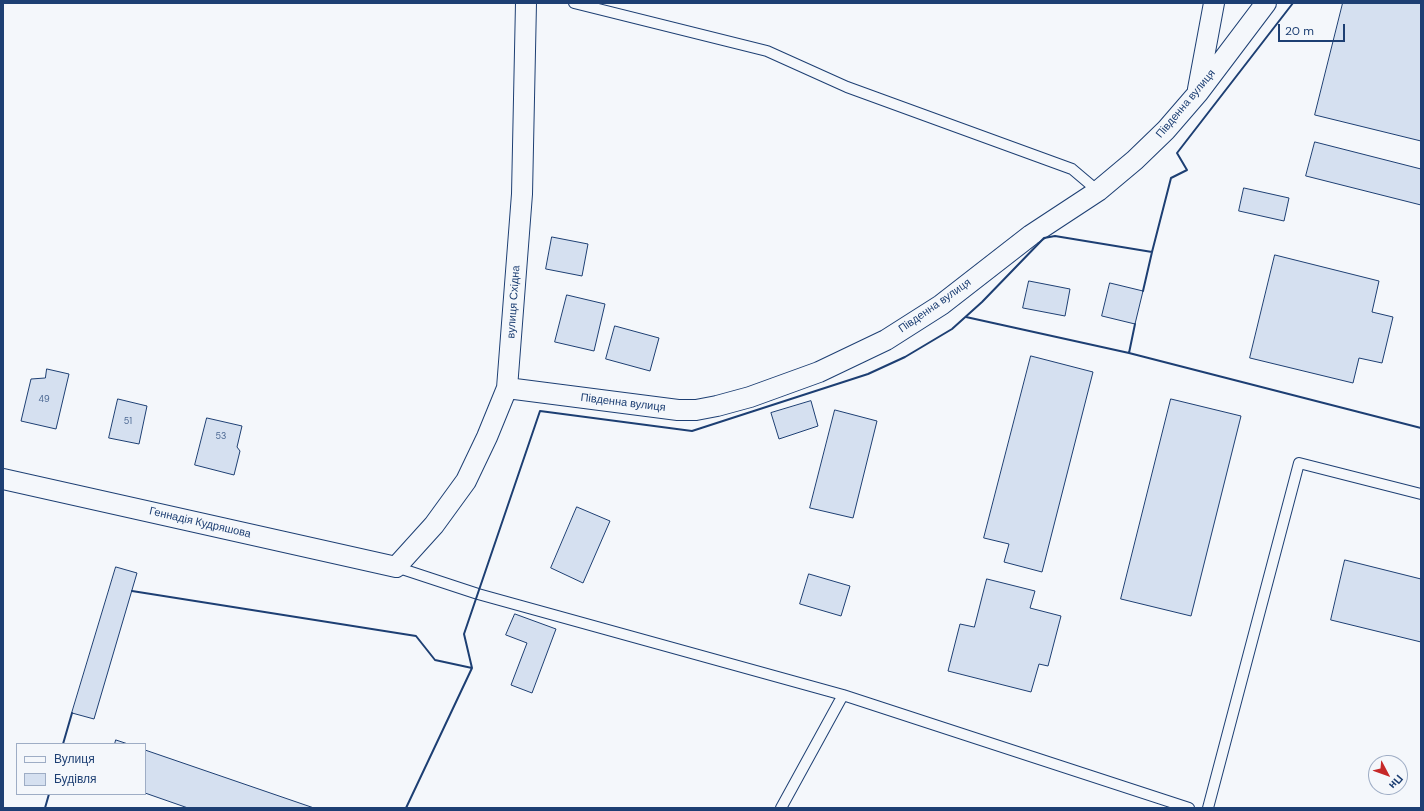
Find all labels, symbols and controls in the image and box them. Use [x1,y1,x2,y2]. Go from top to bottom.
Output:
scale bar [1280,16,1347,42]
text: 20 m [1285,23,1314,39]
street label: Південна вулиця [1153,67,1219,141]
street label: вулиця Східна [505,265,523,339]
street label: Південна вулиця [896,276,974,336]
street label: Південна вулиця [580,391,666,415]
house number: 49 [38,395,50,405]
house number: 51 [124,417,132,427]
house number: 53 [216,432,226,442]
street label: Геннадія Кудряшова [148,505,252,541]
legend [16,743,146,795]
text: Вулиця [54,751,95,767]
north arrow [1368,755,1408,795]
text: Будівля [54,771,96,787]
text: Пн [1386,772,1406,792]

